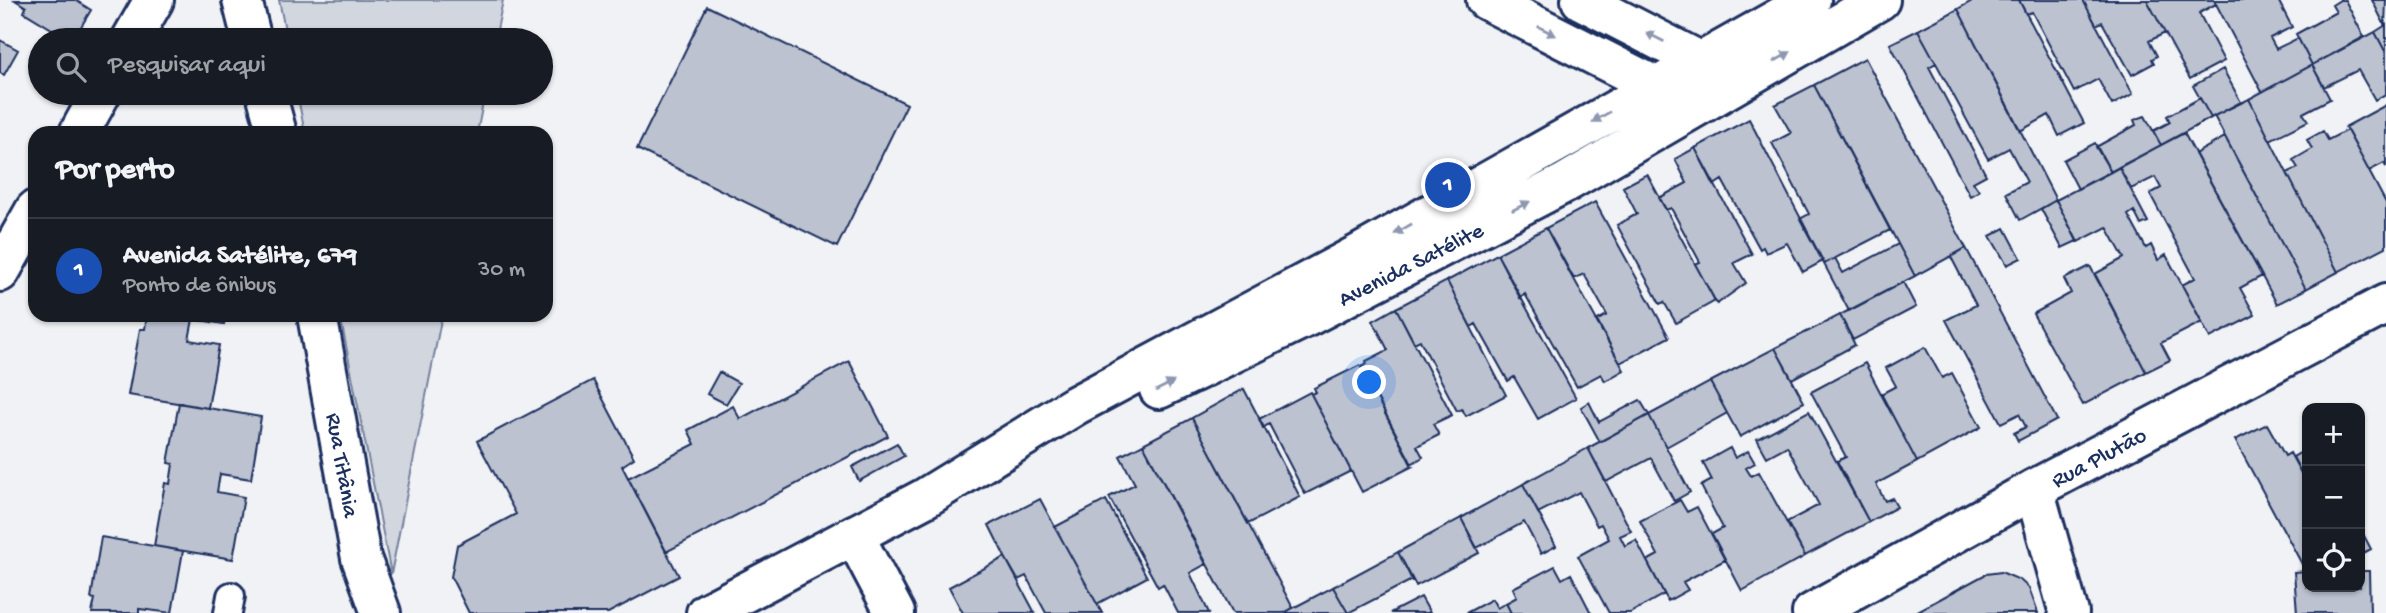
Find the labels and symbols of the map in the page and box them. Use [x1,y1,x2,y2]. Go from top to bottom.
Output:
one-way arrow [1537,25,1557,36]
one-way arrow [1645,32,1665,44]
one-way arrow [1772,51,1792,63]
one-way arrow [1592,111,1611,123]
pin: 1 [1425,159,1471,211]
one-way arrow [1511,200,1531,212]
street label: Avenida Satélite [1335,217,1490,314]
one-way arrow [1394,223,1413,235]
your location [1352,365,1386,399]
one-way arrow [1155,381,1175,392]
street label: Rua Titânia [318,411,363,521]
street label: Rua Plutão [2048,423,2152,495]

